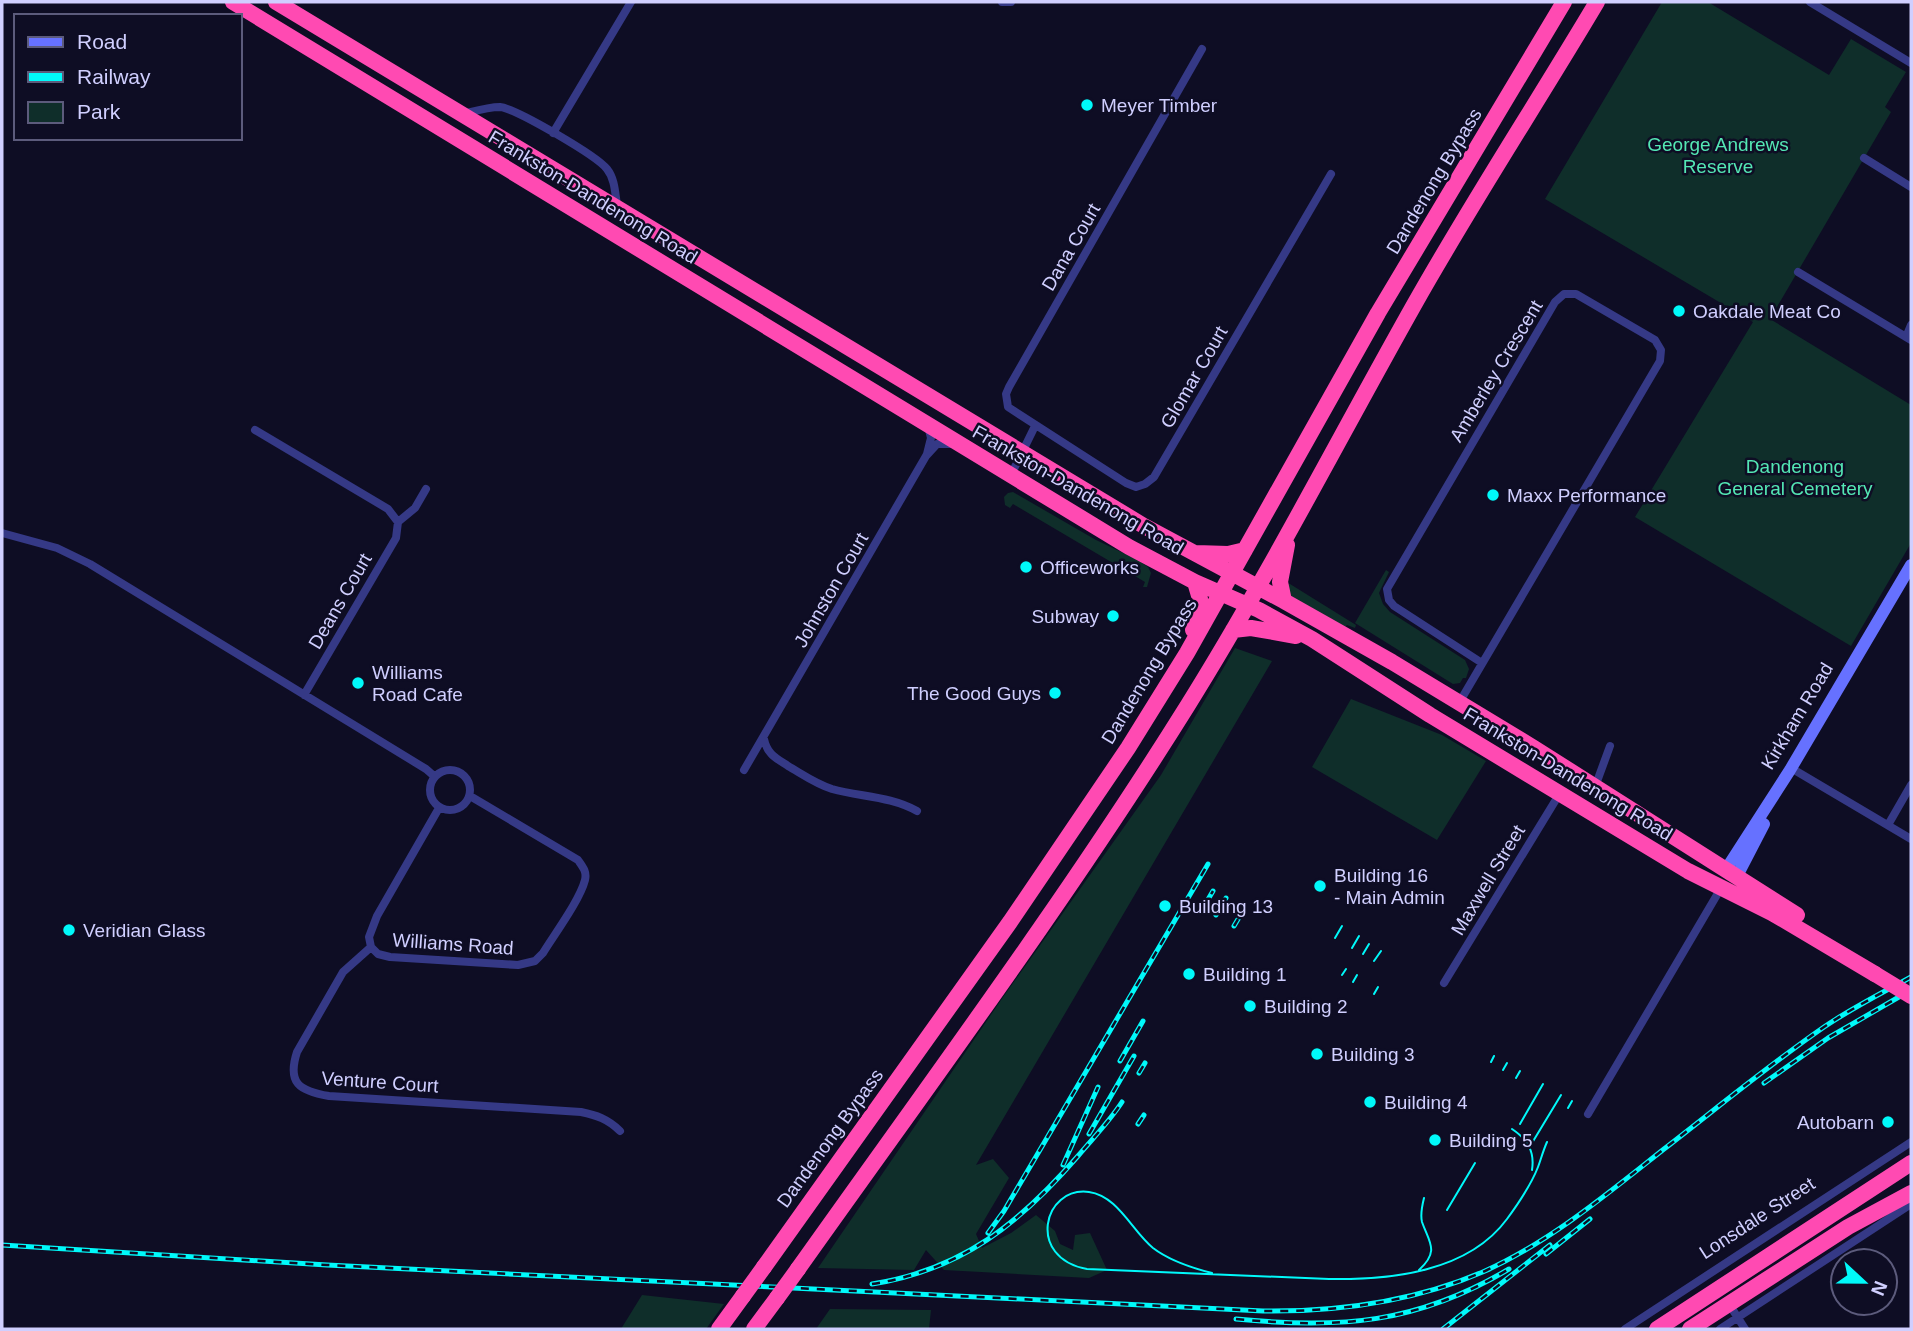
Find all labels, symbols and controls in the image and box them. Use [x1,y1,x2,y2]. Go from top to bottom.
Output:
legend [14,14,242,140]
text: Road [77,30,127,53]
text: Railway [77,65,151,88]
place label: Meyer Timber [1101,95,1218,116]
marker: Meyer Timber [1079,97,1095,113]
text: Park [77,100,121,123]
street label: Dandenong Bypass [1382,105,1486,257]
street label: Frankston-Dandenong Road [485,126,701,268]
park label: George Andrews Reserve [1647,134,1789,177]
street label: Dana Court [1038,199,1105,294]
street label: Amberley Crescent [1445,296,1547,446]
place label: Oakdale Meat Co [1693,301,1841,322]
marker: Oakdale Meat Co [1671,303,1687,319]
street label: Glomar Court [1156,322,1232,432]
street label: Frankston-Dandenong Road [969,421,1187,559]
park label: Dandenong General Cemetery [1717,456,1873,499]
place label: Maxx Performance [1507,485,1666,506]
marker: Maxx Performance [1485,487,1501,503]
street label: Johnston Court [790,528,873,651]
street label: Deans Court [304,549,376,652]
place label: Officeworks [1040,557,1139,578]
marker: Officeworks [1018,559,1034,575]
street label: Dandenong Bypass [1097,595,1201,747]
place label: Subway [1031,606,1099,627]
marker: Subway [1105,608,1121,624]
street label: Kirkham Road [1757,659,1837,773]
place label: Williams Road Cafe [372,662,463,705]
marker: Williams Road Cafe [350,675,366,691]
place label: The Good Guys [907,683,1041,704]
marker: The Good Guys [1047,685,1063,701]
street label: Frankston-Dandenong Road [1460,703,1676,845]
street label: Maxwell Street [1447,821,1529,939]
place label: Building 16 - Main Admin [1334,865,1445,908]
marker: Building 16 - Main Admin [1312,878,1328,894]
place label: Building 13 [1179,896,1273,917]
marker: Building 13 [1157,898,1173,914]
place label: Veridian Glass [83,920,206,941]
marker: Veridian Glass [61,922,77,938]
street label: Williams Road [392,929,514,959]
place label: Building 1 [1203,964,1286,985]
marker: Building 1 [1181,966,1197,982]
place label: Building 2 [1264,996,1347,1017]
marker: Building 2 [1242,998,1258,1014]
place label: Building 3 [1331,1044,1414,1065]
marker: Building 3 [1309,1046,1325,1062]
street label: Dandenong Bypass [773,1065,887,1211]
street label: Venture Court [321,1067,440,1097]
place label: Building 4 [1384,1092,1468,1113]
marker: Building 4 [1362,1094,1378,1110]
place label: Autobarn [1797,1112,1874,1133]
marker: Autobarn [1880,1114,1896,1130]
place label: Building 5 [1449,1130,1532,1151]
marker: Building 5 [1427,1132,1443,1148]
street label: Lonsdale Street [1695,1173,1819,1263]
north arrow [1829,1247,1899,1317]
text: N [1867,1278,1892,1298]

